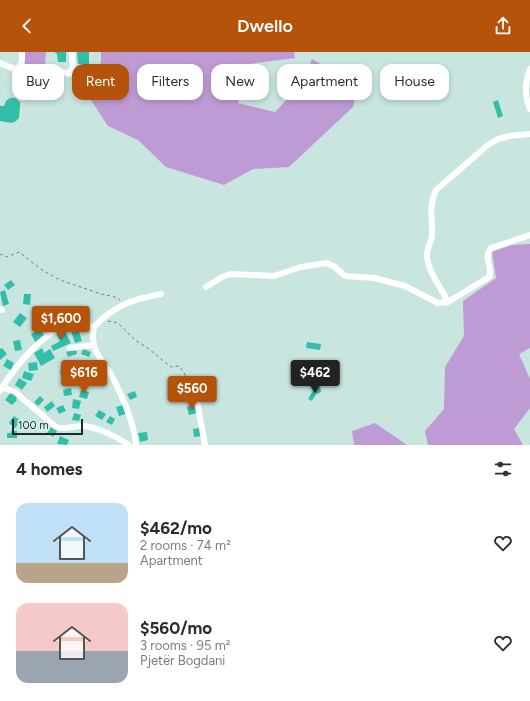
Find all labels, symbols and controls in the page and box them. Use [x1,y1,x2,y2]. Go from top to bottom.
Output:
icon: back [16,15,38,37]
text: Dwello [237,15,293,37]
icon: share [492,15,514,37]
chip: Buy [12,64,64,100]
chip: Rent [72,64,129,100]
chip: Filters [137,64,203,100]
chip: New [211,64,269,100]
chip: Apartment [277,64,372,100]
chip: House [380,64,449,100]
pin: $1,600 [28,306,94,340]
text: $1,600 [41,311,81,326]
pin: $616 [60,360,108,394]
pin: $462 [291,360,339,394]
text: $616 [70,365,98,380]
text: $462 [300,365,330,380]
pin: $560 [168,376,216,410]
text: $560 [177,381,207,396]
scale bar [12,417,83,436]
text: 100 m [18,419,49,432]
icon: filters [492,458,514,480]
text: 4 homes [16,459,83,479]
text: $462/mo [140,518,212,538]
icon: home [48,519,96,567]
icon: heart [492,532,514,554]
text: 2 rooms · 74 m² [140,538,231,553]
text: Apartment [140,553,203,568]
text: $560/mo [140,618,212,638]
icon: home [48,619,96,667]
icon: heart [492,632,514,654]
text: 3 rooms · 95 m² [140,638,230,653]
text: Pjetër Bogdani [140,653,225,668]

